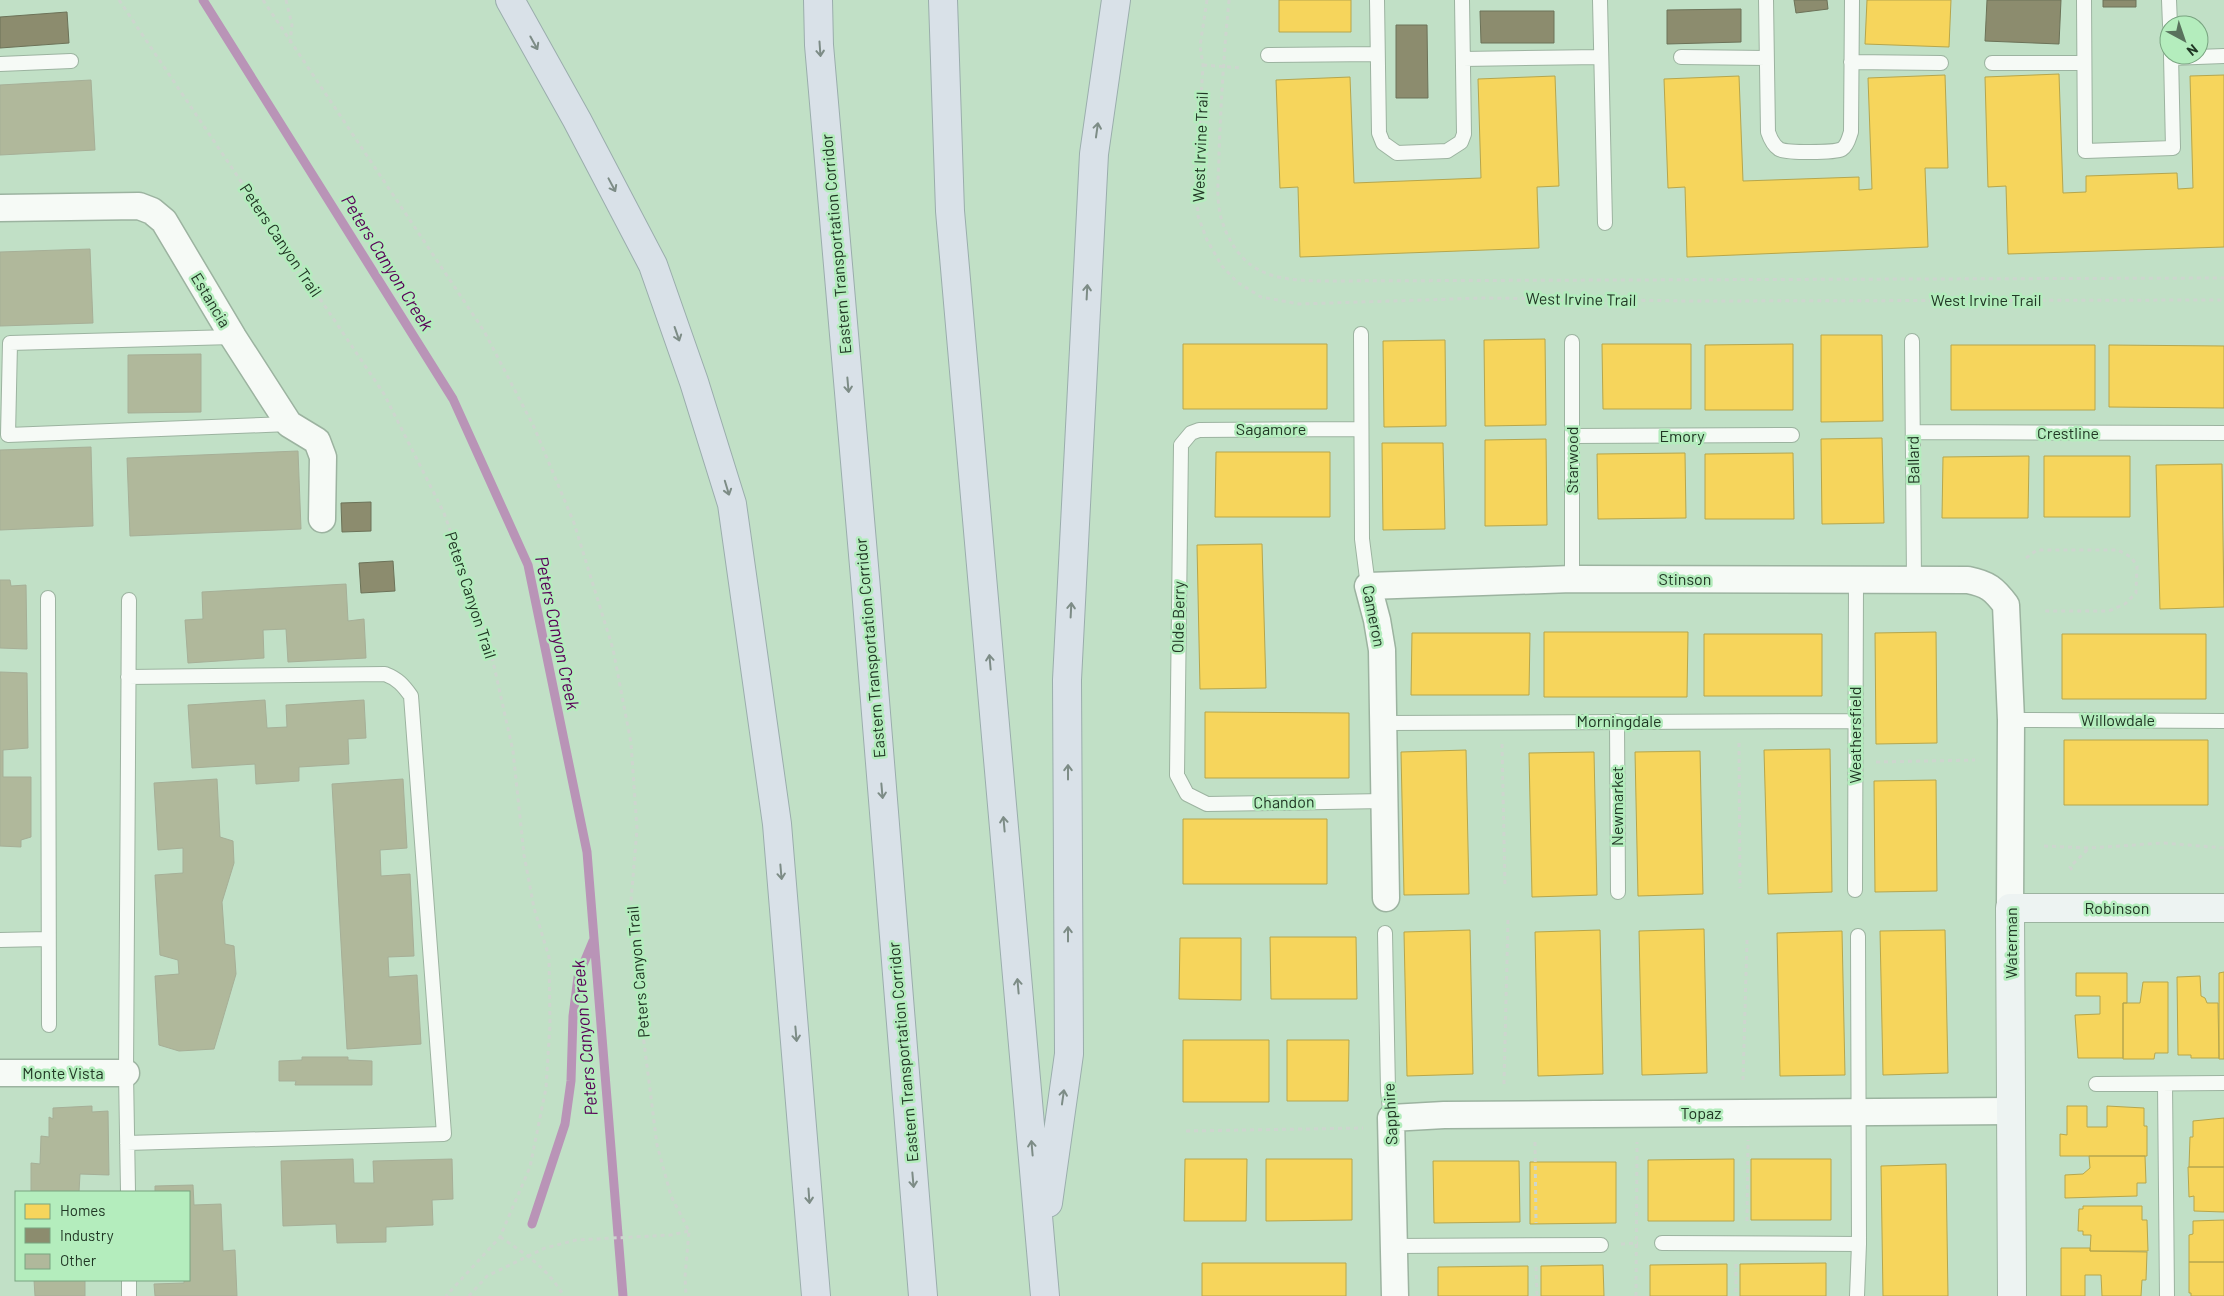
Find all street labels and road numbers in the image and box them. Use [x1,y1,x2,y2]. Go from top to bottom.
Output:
street label: West Irvine Trail [1188,91,1211,203]
street label: Eastern Transportation Corridor [816,133,855,355]
street label: Peters Canyon Trail [237,180,326,300]
street label: Estancia [188,269,235,331]
street label: West Irvine Trail [1526,288,1637,309]
street label: West Irvine Trail [1931,290,2041,309]
street label: Sagamore [1236,419,1306,438]
street label: Crestline [2037,423,2099,442]
street label: Starwood [1562,426,1581,494]
street label: Emory [1659,426,1705,445]
street label: Ballard [1903,436,1922,484]
street label: Peters Canyon Trail [442,529,501,661]
street label: Eastern Transportation Corridor [850,537,889,759]
street label: Stinson [1659,569,1711,588]
street label: Olde Berry [1167,580,1188,653]
street label: Cameron [1359,583,1390,648]
street label: Weathersfield [1845,687,1864,783]
street label: Willowdale [2081,710,2155,729]
street label: Morningdale [1577,711,1662,730]
street label: Newmarket [1607,766,1626,846]
street label: Chandon [1253,791,1315,812]
street label: Robinson [2085,898,2149,917]
street label: Peters Canyon Trail [622,905,653,1039]
street label: Waterman [2001,907,2020,979]
street label: Eastern Transportation Corridor [883,941,922,1163]
street label: Monte Vista [22,1063,104,1082]
street label: Sapphire [1378,1083,1401,1146]
street label: Topaz [1681,1103,1721,1122]

